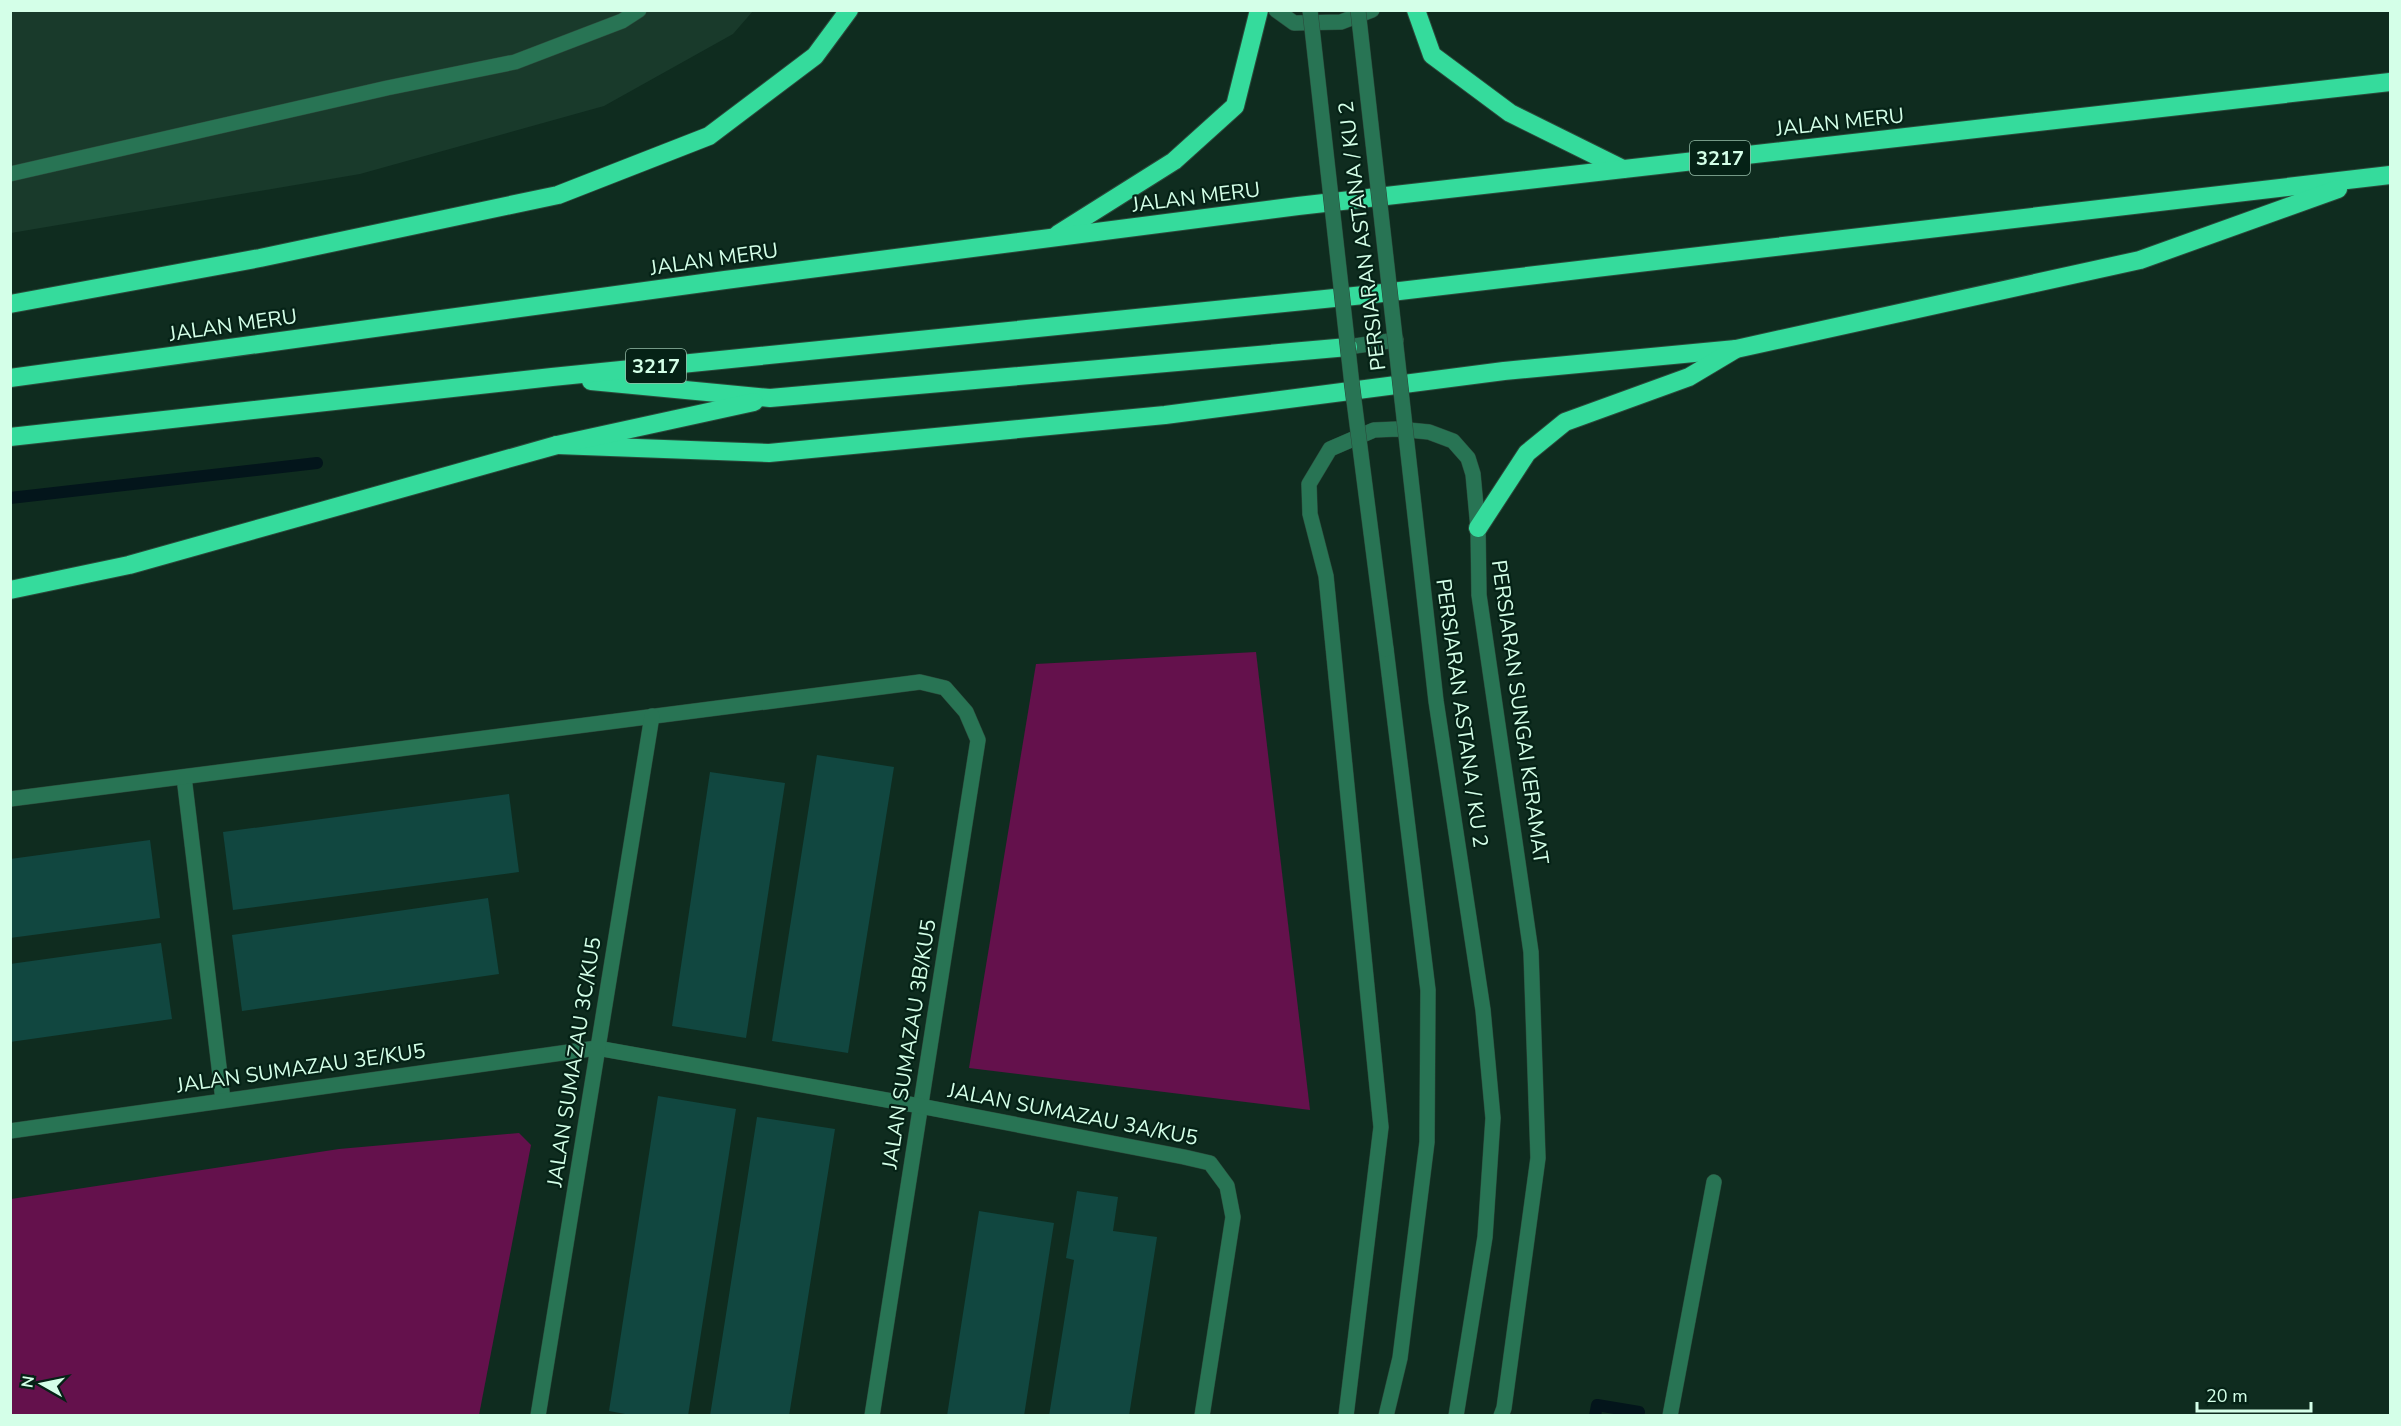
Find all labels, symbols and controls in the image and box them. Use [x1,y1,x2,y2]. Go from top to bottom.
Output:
street label: PERSIARAN ASTANA / KU 2 [1332,100,1392,372]
street label: JALAN MERU [1773,101,1906,143]
road number: 3217 [1690,141,1750,175]
street label: JALAN MERU [1129,175,1262,219]
street label: JALAN MERU [647,236,780,282]
street label: JALAN MERU [166,302,299,348]
road number: 3217 [626,349,686,383]
street label: PERSIARAN SUNGAI KERAMAT [1485,558,1555,866]
street label: PERSIARAN ASTANA / KU 2 [1429,577,1495,849]
street label: JALAN SUMAZAU 3B/KU5 [875,917,943,1172]
street label: JALAN SUMAZAU 3C/KU5 [540,935,608,1190]
street label: JALAN SUMAZAU 3E/KU5 [174,1037,427,1099]
street label: JALAN SUMAZAU 3A/KU5 [945,1076,1200,1152]
north arrow [12,1354,72,1414]
text: N [16,1374,40,1389]
scale bar [2197,1375,2311,1413]
text: 20 m [2206,1384,2248,1408]

